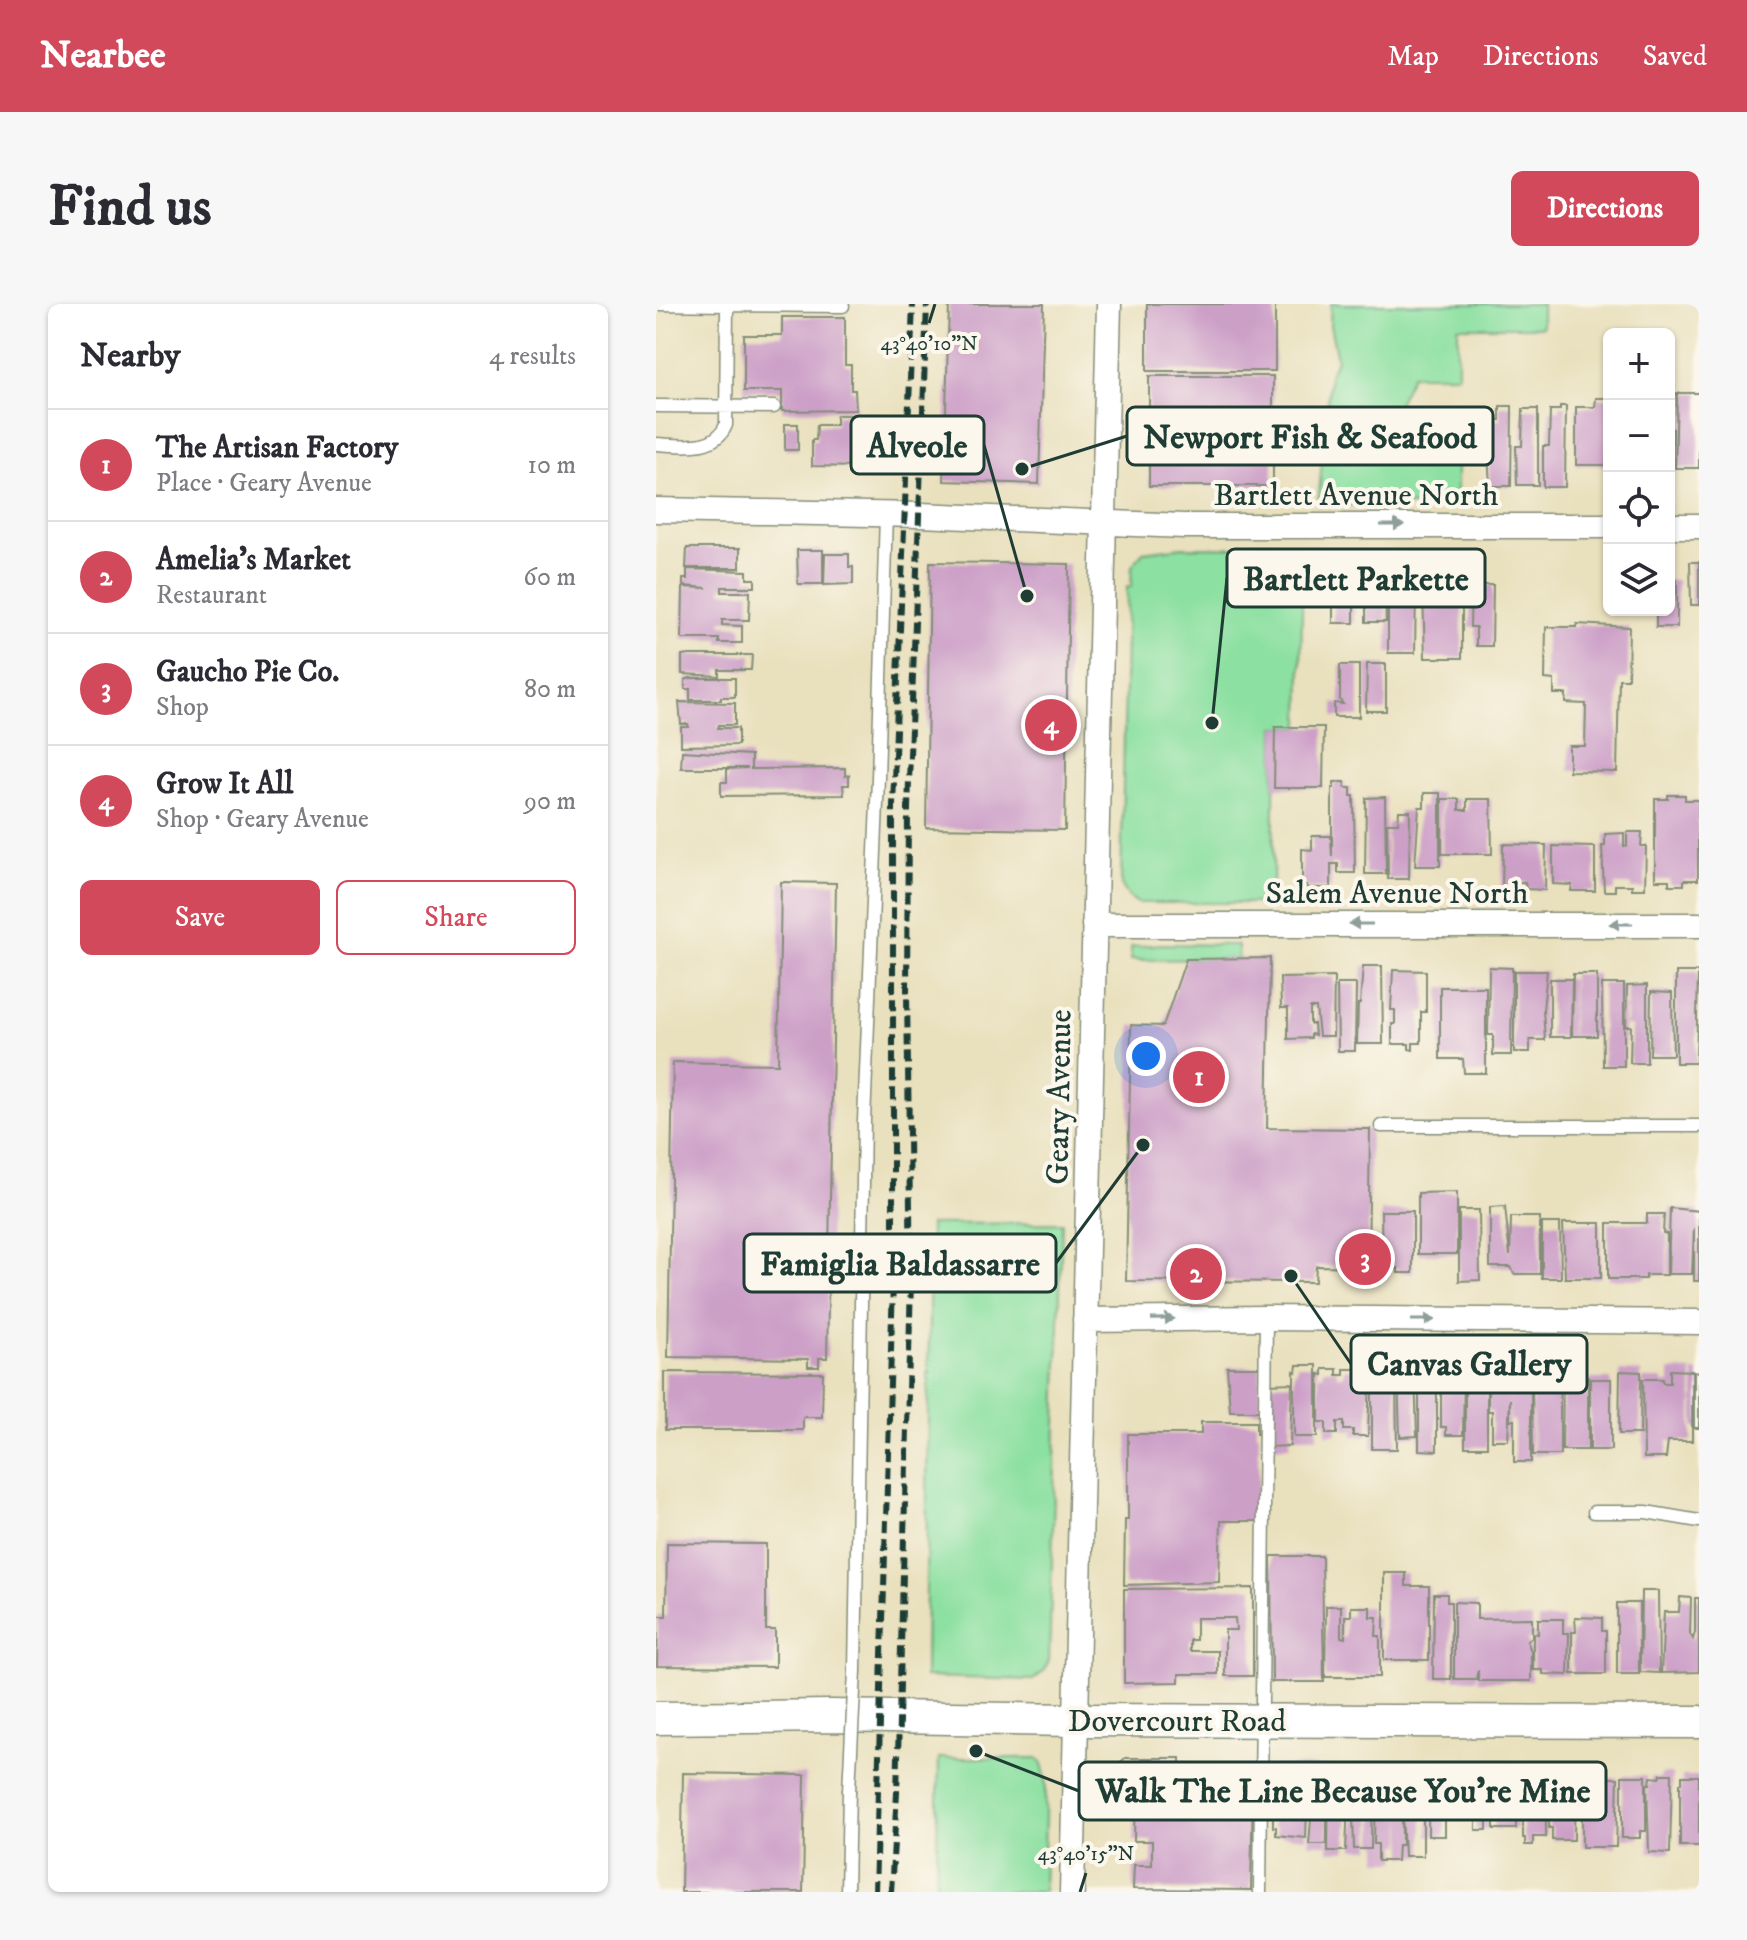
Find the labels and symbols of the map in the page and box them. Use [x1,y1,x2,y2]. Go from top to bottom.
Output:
text: 43°40'10"N [880,332,978,357]
callout: Newport Fish & Seafood [1127,407,1493,465]
callout: Alveole [851,416,984,474]
text: Newport Fish & Seafood [1143,417,1478,459]
text: Alveole [865,426,968,468]
street label: Bartlett Avenue North [1213,476,1499,516]
one-way arrow [1380,519,1405,531]
callout: Bartlett Parkette [1227,549,1485,607]
text: Bartlett Parkette [1243,559,1469,601]
pin: 4 [1025,695,1077,755]
street label: Salem Avenue North [1265,874,1529,914]
one-way arrow [1348,918,1373,930]
one-way arrow [1608,918,1633,930]
street label: Geary Avenue [1038,1009,1082,1185]
your location [1126,1036,1166,1076]
pin: 1 [1173,1047,1225,1107]
pin: 3 [1339,1229,1391,1289]
callout: Famiglia Baldassarre [744,1234,1056,1292]
text: Famiglia Baldassarre [760,1244,1040,1286]
pin: 2 [1170,1244,1222,1304]
one-way arrow [1151,1313,1176,1325]
one-way arrow [1411,1313,1436,1326]
callout: Canvas Gallery [1351,1335,1587,1393]
text: Canvas Gallery [1367,1344,1572,1386]
street label: Dovercourt Road [1068,1702,1286,1742]
callout: Walk The Line Because You're Mine [1079,1762,1606,1820]
text: Walk The Line Because You're Mine [1094,1771,1591,1813]
text: 43°40'15"N [1038,1842,1134,1867]

